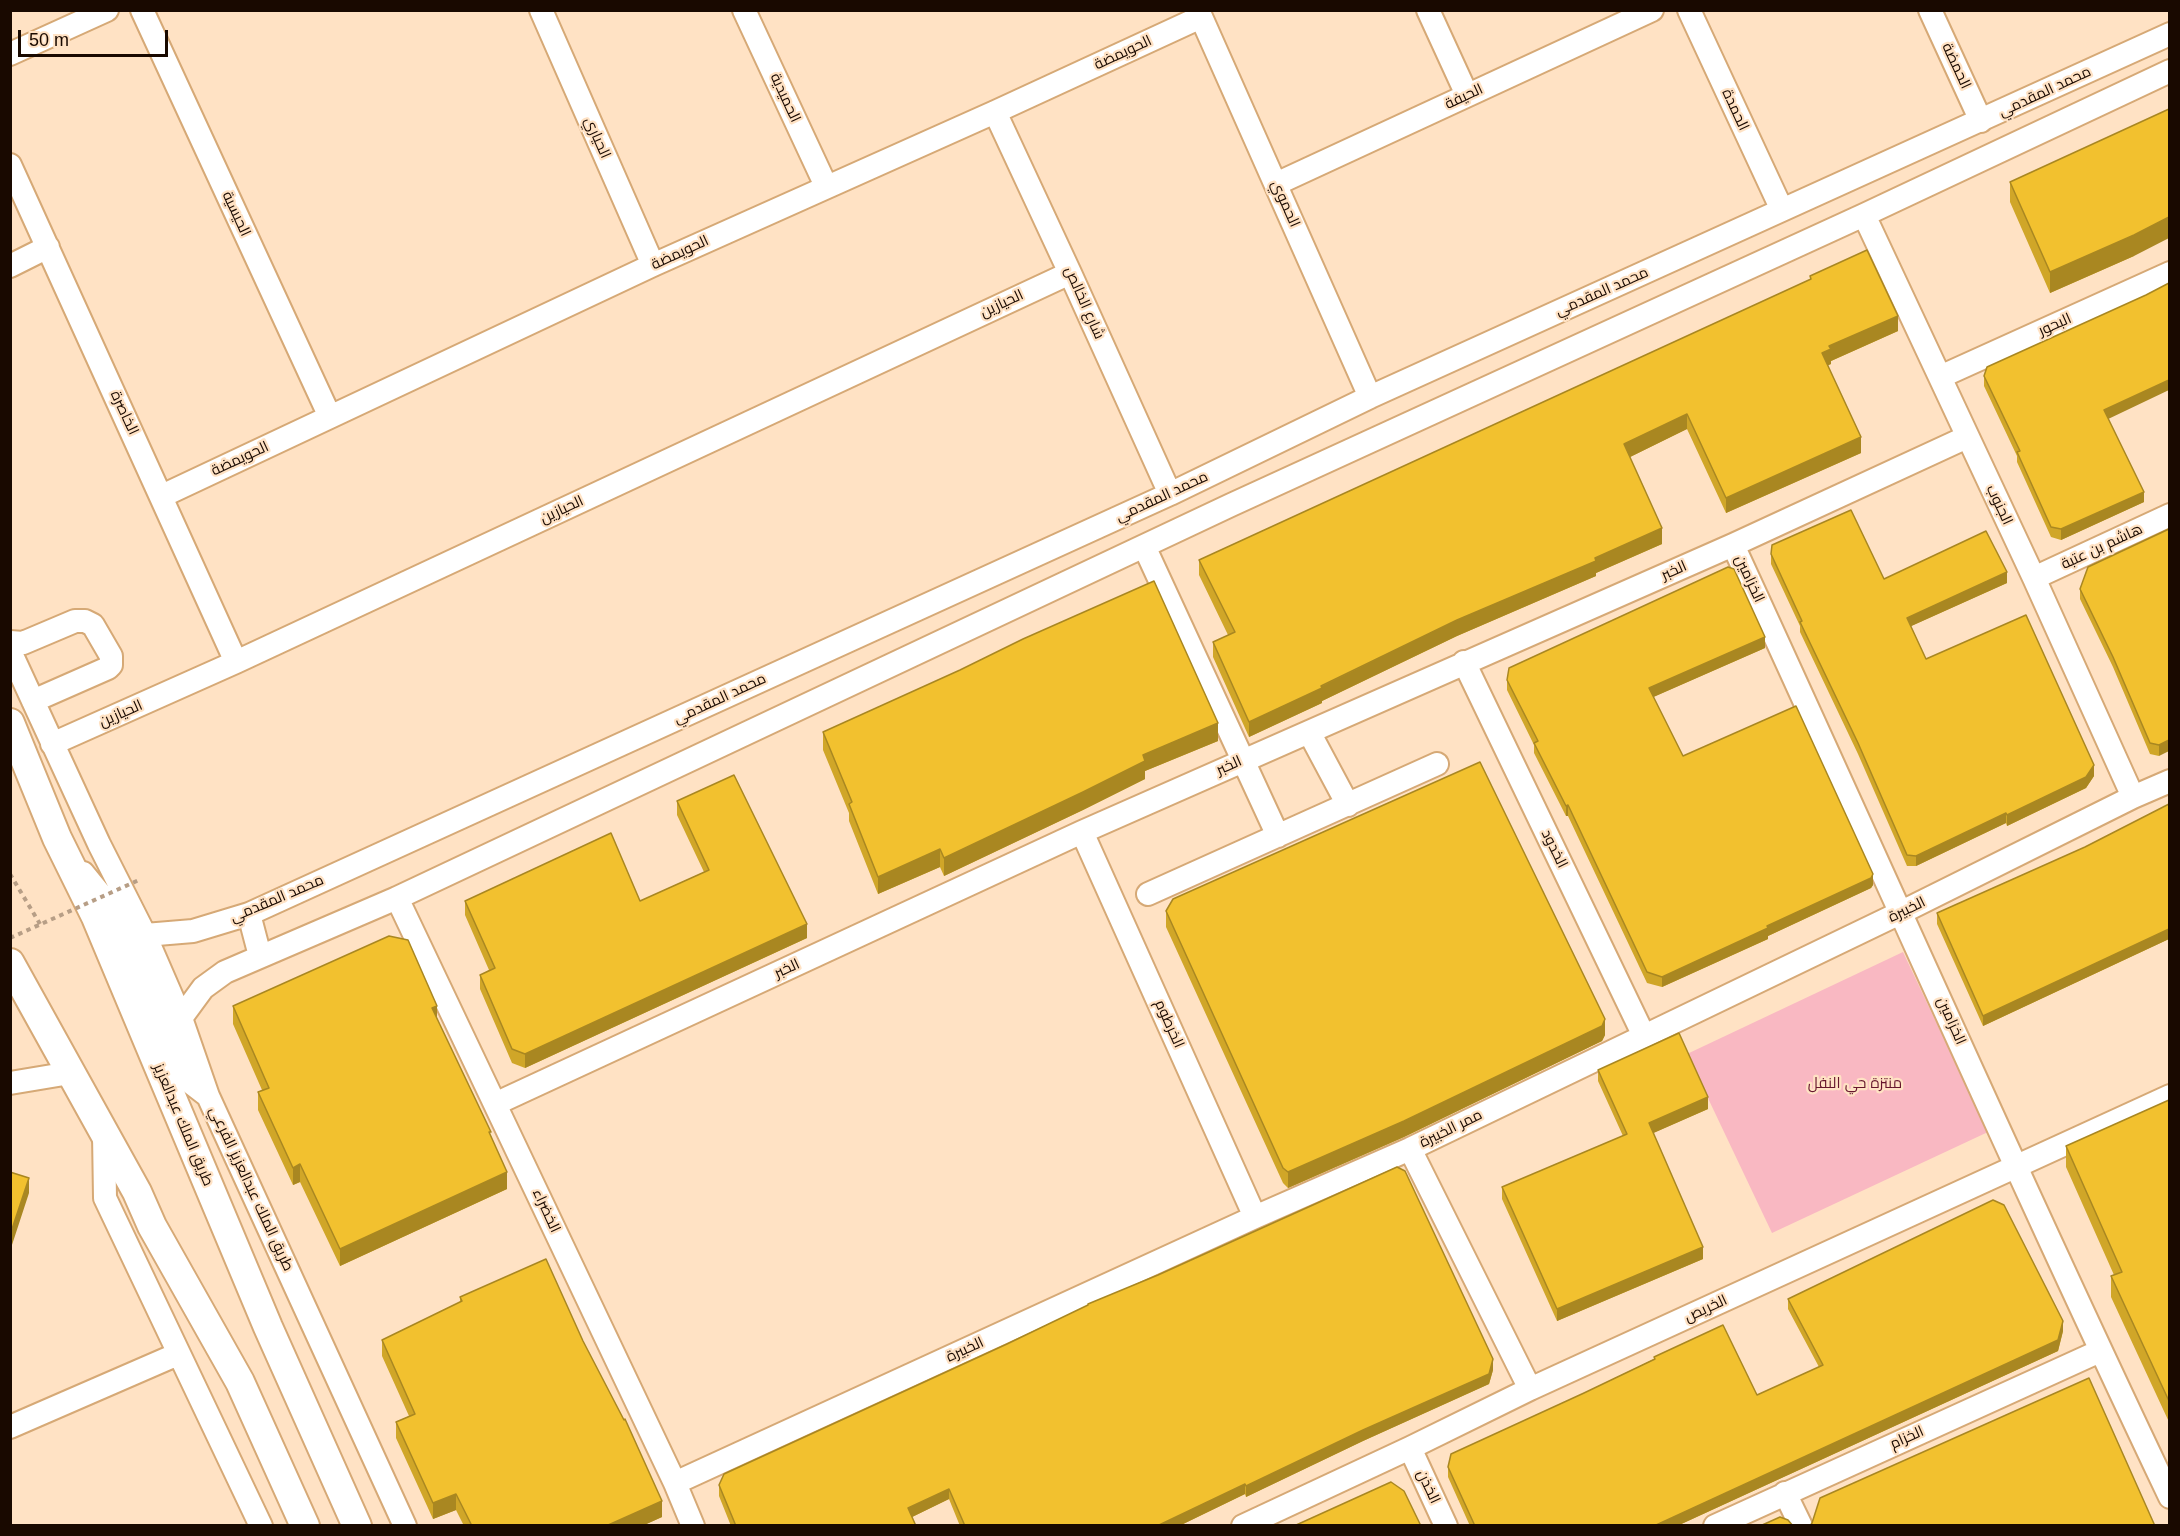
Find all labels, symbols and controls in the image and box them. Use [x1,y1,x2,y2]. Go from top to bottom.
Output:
scale bar [21,18,171,56]
text: 50 m [29,30,69,50]
street label: الحويمضة [1091,32,1155,74]
street label: الحمضة [1938,40,1974,92]
street label: محمد المقدمي [1996,63,2094,121]
street label: الحميدية [766,70,804,126]
street label: الحيفة [1442,80,1486,114]
street label: الحمدة [1718,86,1752,134]
street label: الحياري [580,115,614,161]
street label: الحموي [1267,178,1303,230]
street label: الحيسية [218,189,254,239]
street label: الحويمضة [648,232,712,274]
street label: محمد المقدمي [1553,263,1651,321]
street label: شارع الخالص [1060,264,1108,342]
street label: الحيازين [977,286,1027,322]
street label: البحور [2036,310,2074,340]
street label: الخاصرة [106,388,142,438]
street label: الحويمضة [208,438,272,480]
street label: محمد المقدمي [1113,468,1211,526]
street label: الجنوب [1982,482,2016,528]
street label: الحيازين [537,492,587,528]
street label: هاشم بن عتبة [2058,520,2146,574]
street label: الخزامين [1730,552,1768,606]
street label: الخبر [1658,557,1690,585]
street label: محمد المقدمي [671,670,769,728]
street label: الحيازين [96,696,146,732]
street label: الخبر [1213,752,1245,780]
street label: الخدود [1537,827,1571,871]
street label: محمد المقدمي [228,871,326,927]
street label: الخبيرة [1885,893,1929,927]
street label: الخبر [771,955,803,983]
street label: الخزامين [1933,994,1969,1048]
street label: الخرطوم [1150,997,1188,1051]
street label: طريق الملك عبدالعزيز [149,1061,217,1189]
park label: منتزة حي النفل [1808,1075,1902,1093]
street label: طريق الملك عبدالعزيز الفرعي [205,1104,297,1274]
street label: ممر الخبيرة [1417,1106,1485,1152]
street label: الخضراء [528,1186,564,1236]
street label: الخريص [1682,1291,1730,1327]
street label: الخبيرة [943,1334,987,1366]
street label: الخزام [1887,1423,1927,1453]
street label: الخذن [1412,1467,1444,1507]

